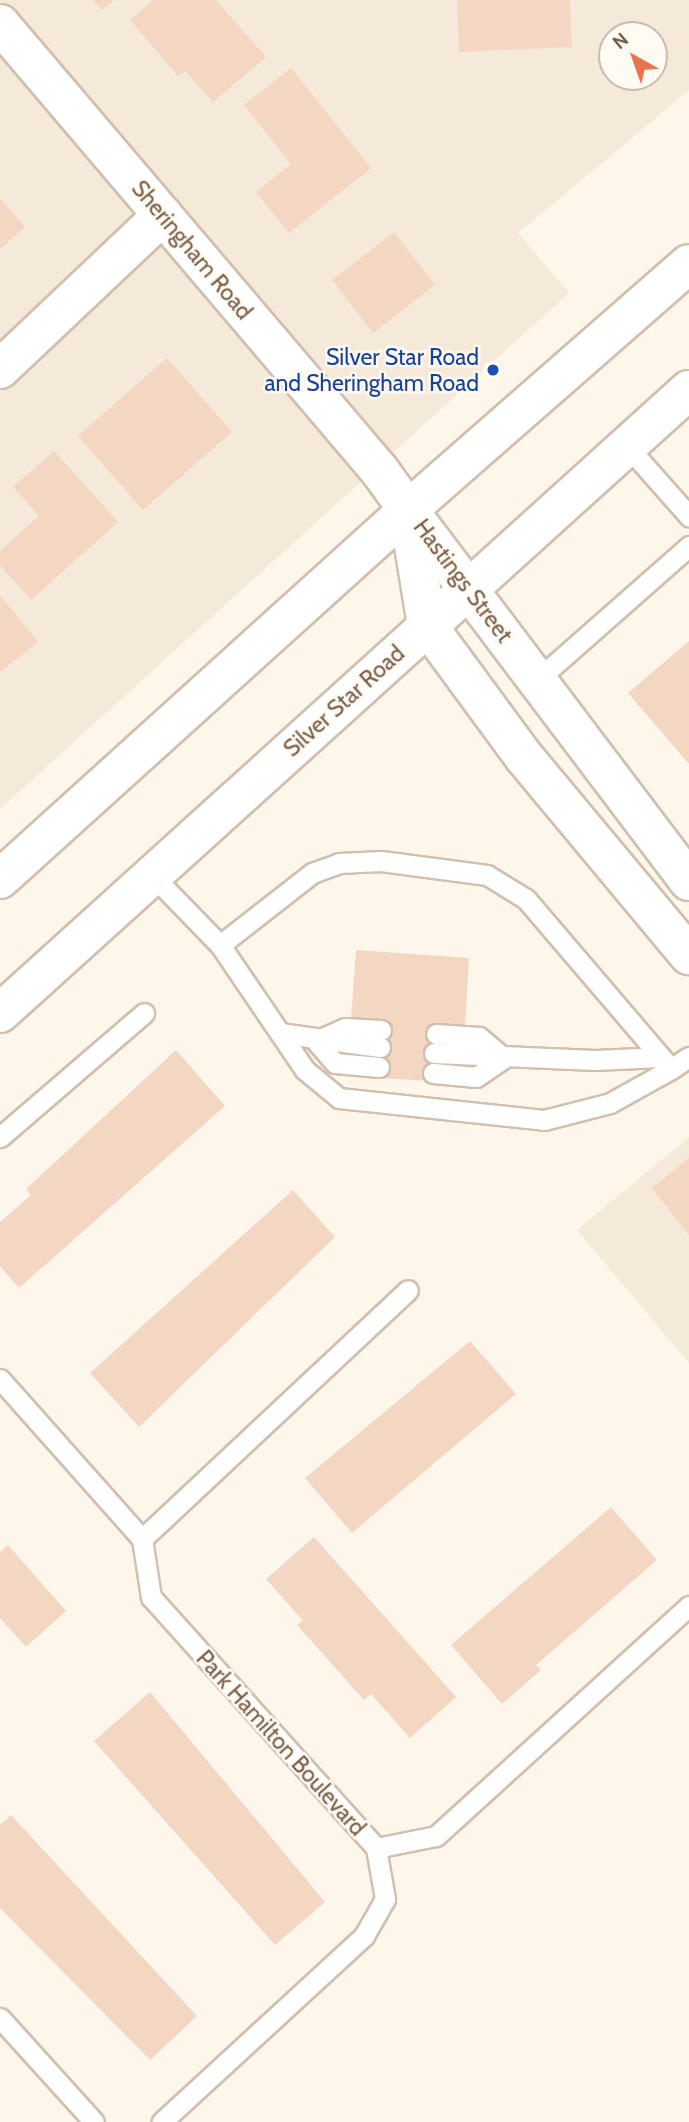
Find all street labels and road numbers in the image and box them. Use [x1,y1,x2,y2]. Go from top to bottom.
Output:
street label: Sheringham Road [126,175,258,325]
street label: Hastings Street [408,514,518,648]
street label: Silver Star Road [278,640,410,762]
street label: Park Hamilton Boulevard [191,1645,371,1841]

